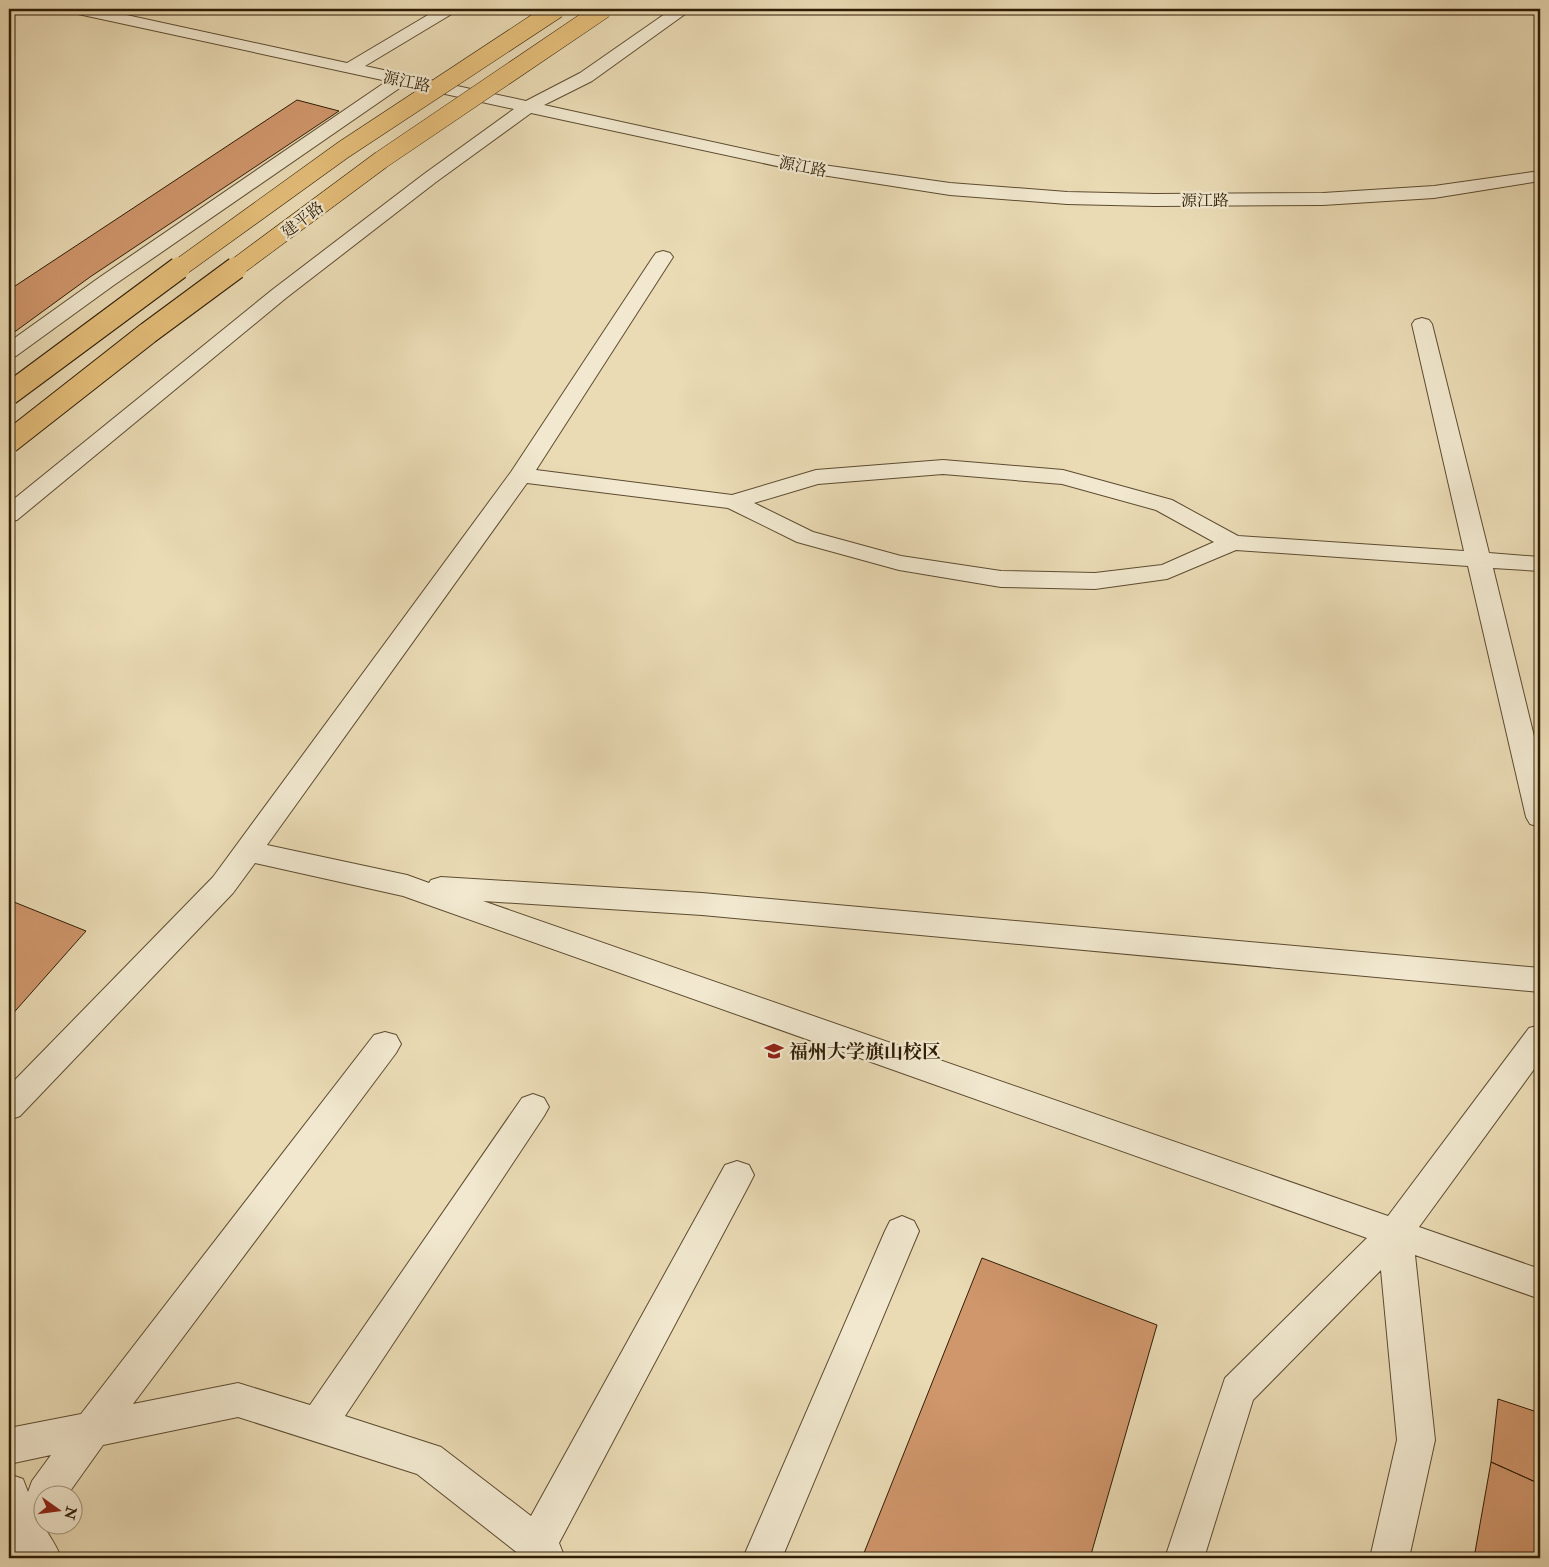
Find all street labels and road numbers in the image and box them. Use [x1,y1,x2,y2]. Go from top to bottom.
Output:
street label: 源江路 [381,67,432,97]
street label: 源江路 [777,153,828,181]
street label: 源江路 [1181,191,1229,211]
street label: 建平路 [277,197,328,242]

